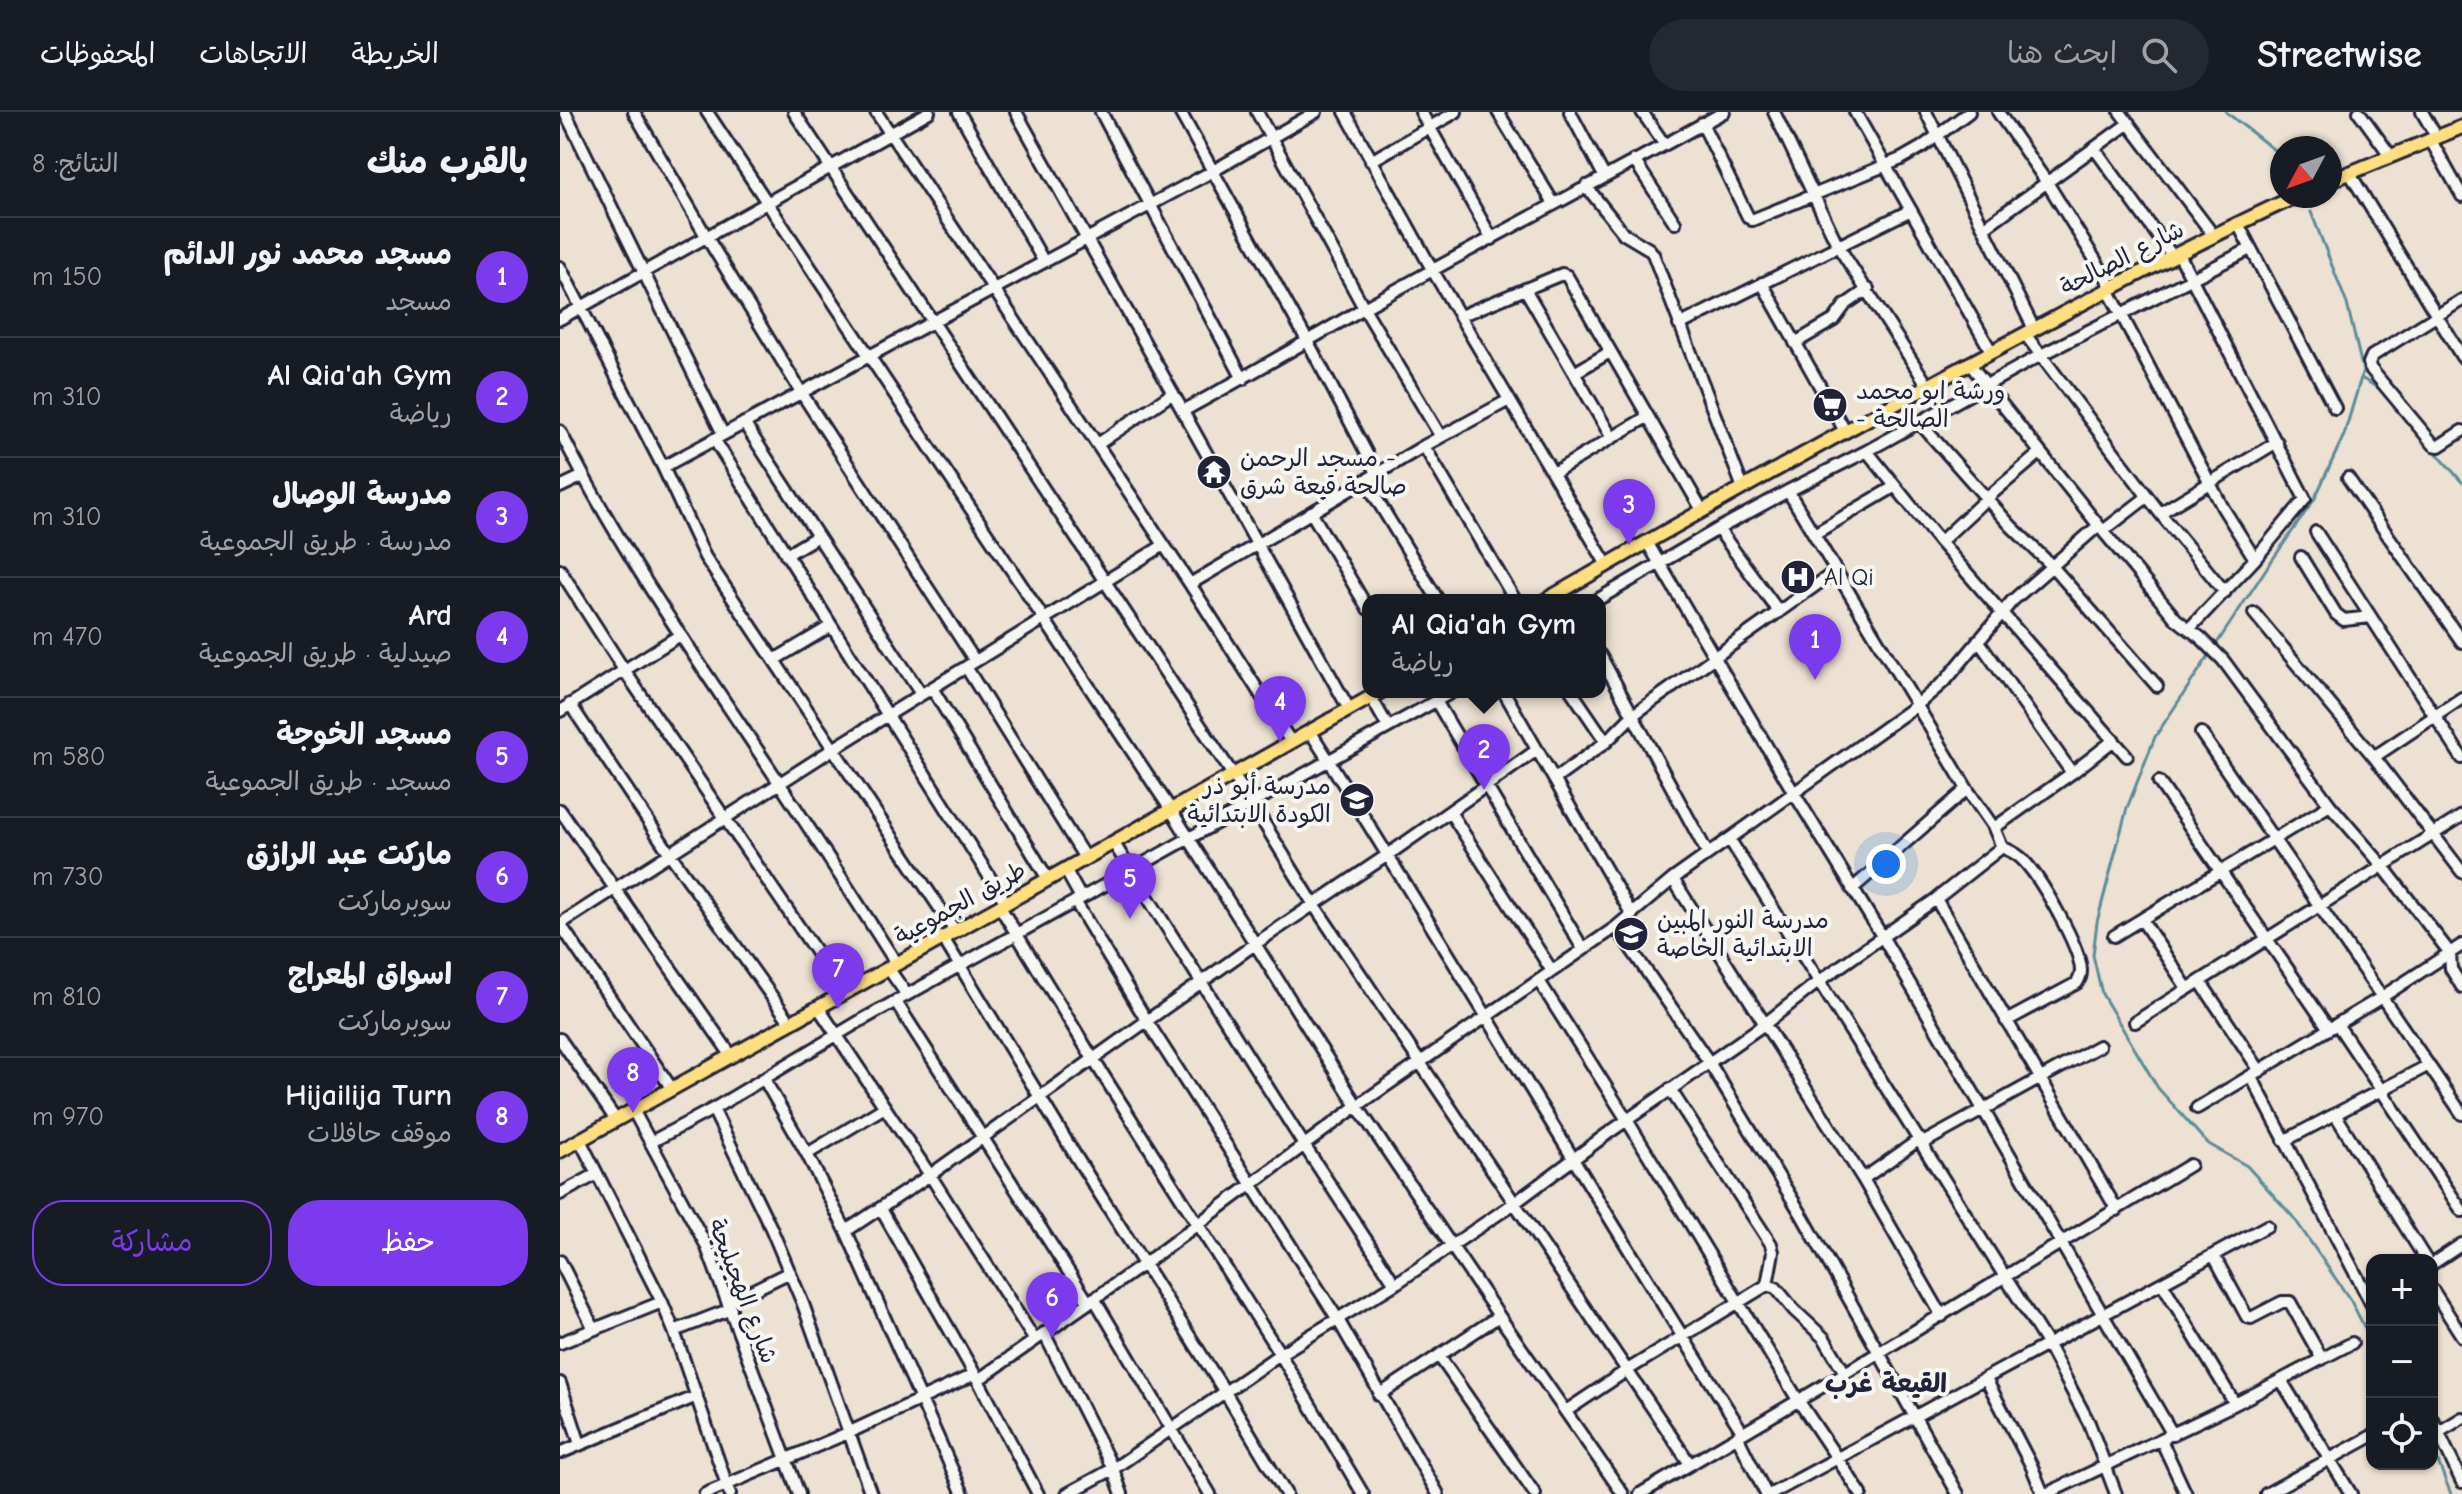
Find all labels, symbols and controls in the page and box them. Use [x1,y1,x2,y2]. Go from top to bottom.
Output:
search box [1649,19,2209,91]
icon: search [2137,33,2181,77]
text: Streetwise [2257,33,2422,77]
text: ابحث هنا [2007,36,2117,71]
text: المحفوظات [40,38,155,70]
text: الاتجاهات [199,38,307,70]
text: الخريطة [351,38,439,70]
north arrow [2270,136,2342,208]
text: بالقرب منك [367,142,528,182]
text: النتائج: 8 [32,149,119,179]
street label: شارع الصالحة [2055,215,2190,304]
text: مسجد محمد نور الدائم [164,237,452,272]
text: 150 m [32,262,102,292]
text: 1 [497,262,507,292]
text: مسجد [385,287,452,317]
text: Al Qia'ah Gym [268,358,452,393]
place label: ورشة ابو محمد - الصالحة [1856,377,2005,433]
text: 310 m [32,382,102,412]
text: 2 [496,382,508,412]
supermarket icon: ورشة ابو محمد - الصالحة [1811,386,1849,424]
text: رياضة [390,399,452,429]
place label: مسجد الرحمن - صالحة قيعة شرق [1240,444,1407,500]
temple icon: مسجد الرحمن - صالحة قيعة شرق [1195,453,1233,491]
text: مدرسة الوصال [272,477,452,512]
pin: 3 [1603,479,1655,545]
text: 310 m [32,502,102,532]
text: 3 [496,502,508,532]
text: مدرسة · طريق الجموعية [200,527,452,557]
hospital icon: Al Qi [1779,558,1817,596]
place label: Al Qi [1824,563,1874,591]
popup [1362,594,1606,698]
text: Ard [409,598,452,633]
text: Al Qia'ah Gym [1392,607,1576,642]
pin: 1 [1789,614,1841,680]
text: 470 m [32,622,103,652]
text: 4 [496,622,508,652]
text: صيدلية · طريق الجموعية [199,639,452,669]
text: رياضة [1392,648,1454,678]
pin: 4 [1254,676,1306,742]
text: مسجد الخوجة [276,717,452,752]
pin: 2 [1458,724,1510,790]
text: 580 m [32,742,106,772]
text: 5 [495,742,509,772]
text: مسجد · طريق الجموعية [205,767,452,797]
place label: مدرسة أبو ذر الكودة الابتدائية [1188,771,1331,829]
school or university icon: مدرسة أبو ذر الكودة الابتدائية [1338,781,1376,819]
text: ماركت عبد الرازق [246,837,452,872]
your location [1866,844,1906,884]
pin: 5 [1104,853,1156,919]
street label: طريق الجموعية [889,855,1031,951]
text: 730 m [32,862,104,892]
text: 6 [495,862,509,892]
text: سوبرماركت [338,887,452,917]
place label: مدرسة النور المبين الابتدائية الخاصة [1657,906,1829,962]
school or university icon: مدرسة النور المبين الابتدائية الخاصة [1612,915,1650,953]
pin: 7 [812,943,864,1009]
text: اسواق المعراج [287,957,452,992]
text: 810 m [32,982,102,1012]
text: 7 [496,982,508,1012]
text: سوبرماركت [338,1007,452,1037]
pin: 8 [607,1047,659,1113]
text: Hijailija Turn [285,1078,452,1113]
text: 970 m [32,1102,104,1132]
text: 8 [495,1102,509,1132]
text: موقف حافلات [307,1119,452,1149]
button: مشاركة [32,1200,272,1286]
button: حفظ [288,1200,528,1286]
street label: شارع الهجيليجة [700,1215,783,1368]
map controls [2366,1254,2438,1470]
button: + [2366,1254,2438,1326]
pin: 6 [1026,1272,1078,1338]
button: − [2366,1326,2438,1398]
district label: القيعة غرب [1825,1369,1947,1399]
button: locate [2366,1398,2438,1470]

